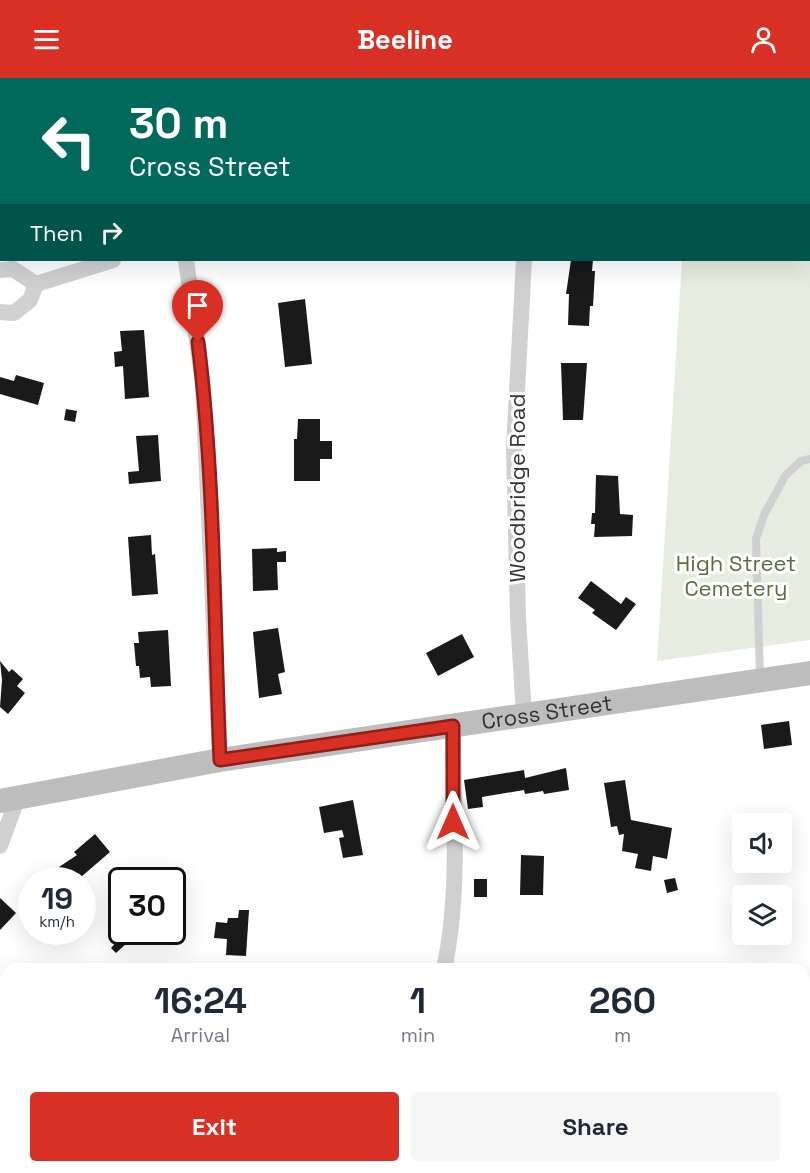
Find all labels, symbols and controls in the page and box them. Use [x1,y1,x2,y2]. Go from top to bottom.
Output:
text: Beeline [357,22,453,57]
icon: menu [30,23,63,56]
icon: person [747,23,780,56]
text: 30 m [129,97,228,150]
icon: left [30,102,108,180]
text: Cross Street [129,149,291,184]
icon: right [95,216,128,249]
text: Then [30,219,83,247]
pin [172,280,223,342]
icon: arrive [181,289,214,322]
street label: Woodbridge Road [503,393,531,583]
park label: High Street Cemetery [676,549,796,602]
street label: Cross Street [479,688,614,735]
position arrow [421,790,485,854]
map controls [732,813,792,945]
button: sound [732,813,792,873]
speed limit sign: 30 [108,867,186,945]
text: 19 [41,879,73,918]
button: layers [732,885,792,945]
text: km/h [39,912,75,931]
text: 16:24 [154,978,247,1024]
text: 1 [410,978,426,1024]
text: 260 [589,978,656,1024]
text: Arrival [171,1022,230,1048]
text: min [401,1022,435,1048]
text: m [614,1022,631,1048]
button: Exit [30,1092,399,1161]
button: Share [411,1092,780,1161]

